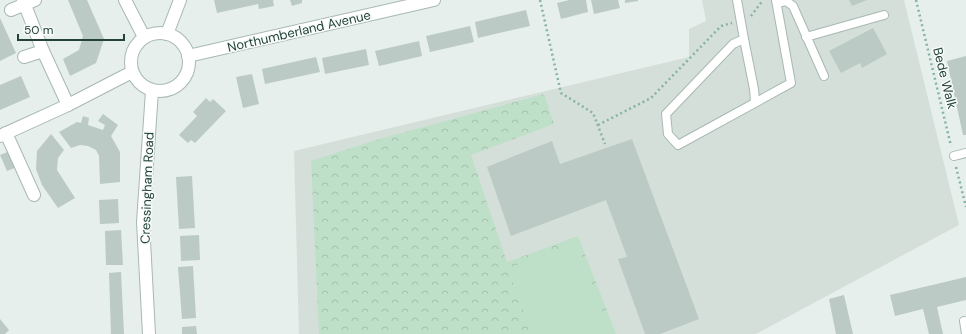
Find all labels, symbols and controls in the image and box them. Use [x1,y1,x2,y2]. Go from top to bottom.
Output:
street label: Northumberland Avenue [226,6,372,56]
scale bar [18,16,124,42]
text: 50 m [24,22,53,38]
street label: Bede Walk [929,46,961,111]
street label: Cressingham Road [137,132,157,244]

